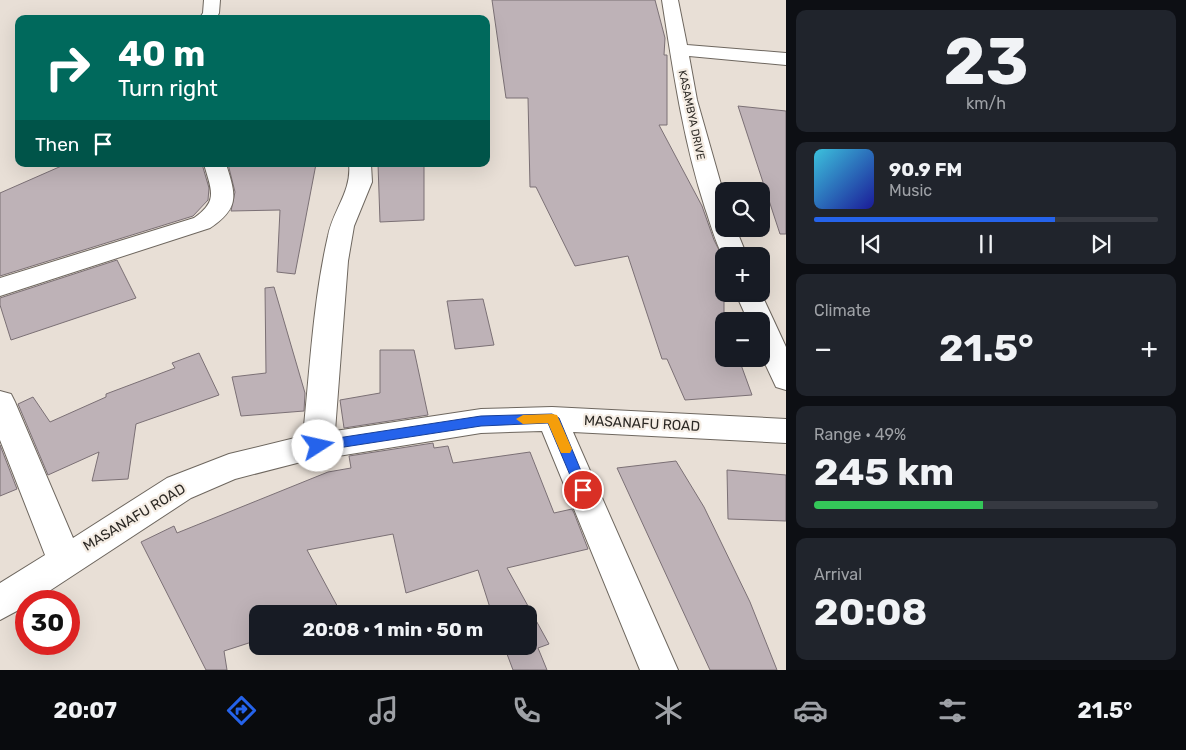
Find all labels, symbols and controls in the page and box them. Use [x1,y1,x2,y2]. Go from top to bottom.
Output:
text: 23 [943,23,1029,100]
text: 40 m [118,33,205,75]
icon: right [35,35,100,100]
street label: KASAMBYA DRIVE [676,69,707,162]
text: Turn right [118,75,218,102]
text: km/h [966,94,1006,113]
icon: arrive [89,130,117,158]
text: Then [35,133,79,156]
text: 90.9 FM [889,158,962,181]
text: Music [889,181,932,200]
map controls [715,182,770,367]
button: search [715,182,770,237]
icon: previous [857,230,885,258]
icon: pause [972,230,1000,258]
icon: next [1087,230,1115,258]
button: + [715,247,770,302]
text: Climate [814,301,871,320]
button: − [715,312,770,367]
text: 21.5° [939,325,1034,371]
text: − [814,332,832,365]
text: + [1141,332,1158,365]
street label: MASANAFU ROAD [583,412,700,435]
position arrow [291,419,343,471]
text: Range · 49% [814,425,906,444]
text: 245 km [814,449,954,495]
pin [562,469,604,511]
icon: arrive [569,476,597,504]
street label: MASANAFU ROAD [80,480,188,555]
text: Arrival [814,565,862,584]
text: 20:08 [814,589,927,635]
speed limit sign: 30 [15,590,80,655]
text: 20:08 · 1 min · 50 m [303,618,483,641]
icon: directions [224,693,259,728]
icon: music [366,693,401,728]
icon: phone [509,693,544,728]
icon: climate [651,693,686,728]
icon: car [793,693,828,728]
icon: filters [935,693,970,728]
text: 20:07 [54,697,117,724]
text: 21.5° [1078,697,1132,724]

